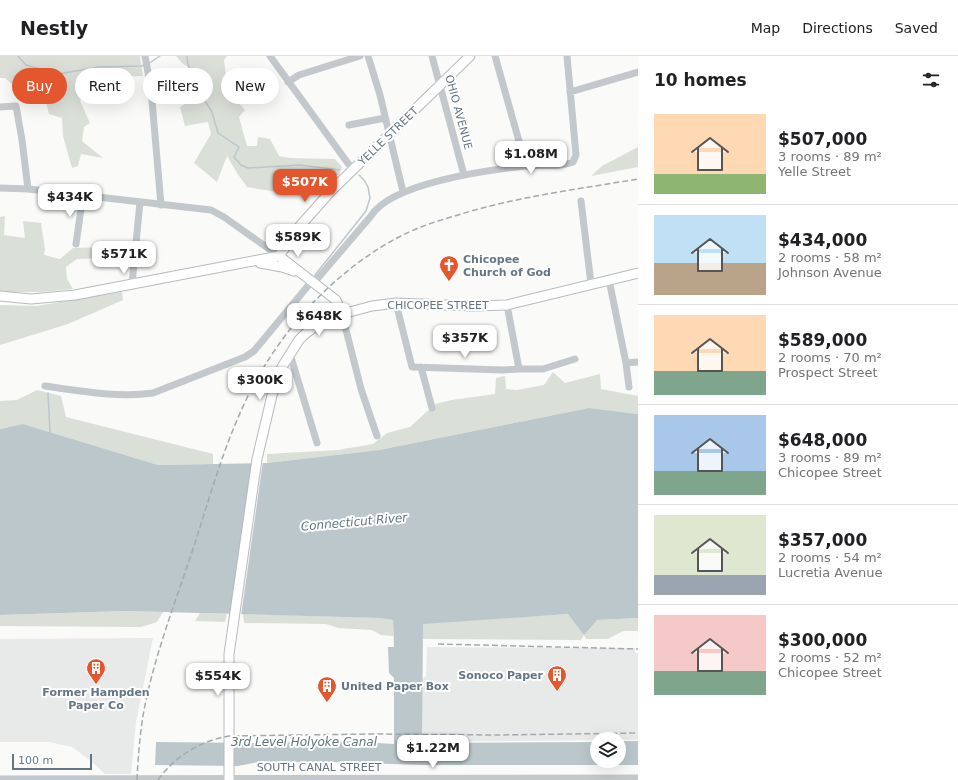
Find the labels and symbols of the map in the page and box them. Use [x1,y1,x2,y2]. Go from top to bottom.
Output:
street label: OHIO AVENUE [442,73,475,151]
street label: YELLE STREET [355,104,421,169]
pin: $1.08M [498,141,564,175]
pin: $507K [277,169,333,203]
pin: $434K [42,184,98,218]
pin: $589K [270,224,326,258]
pin: $571K [96,241,152,275]
place label: Chicopee Church of God [463,253,551,279]
church icon: Chicopee Church of God [438,254,460,282]
street label: CHICOPEE STREET [387,299,489,312]
pin: $648K [291,303,347,337]
pin: $357K [437,325,493,359]
pin: $300K [232,367,288,401]
water label: Connecticut River [300,510,409,534]
building icon: Former Hampden Paper Co [85,657,107,685]
pin: $554K [190,663,246,697]
building icon: Sonoco Paper [546,664,568,692]
place label: Sonoco Paper [458,669,544,682]
building icon: United Paper Box [316,675,338,703]
place label: United Paper Box [341,680,449,693]
place label: Former Hampden Paper Co [42,686,150,712]
water label: 3rd Level Holyoke Canal [231,735,378,749]
pin: $1.22M [400,735,466,769]
scale bar [12,752,92,771]
street label: SOUTH CANAL STREET [257,761,382,774]

